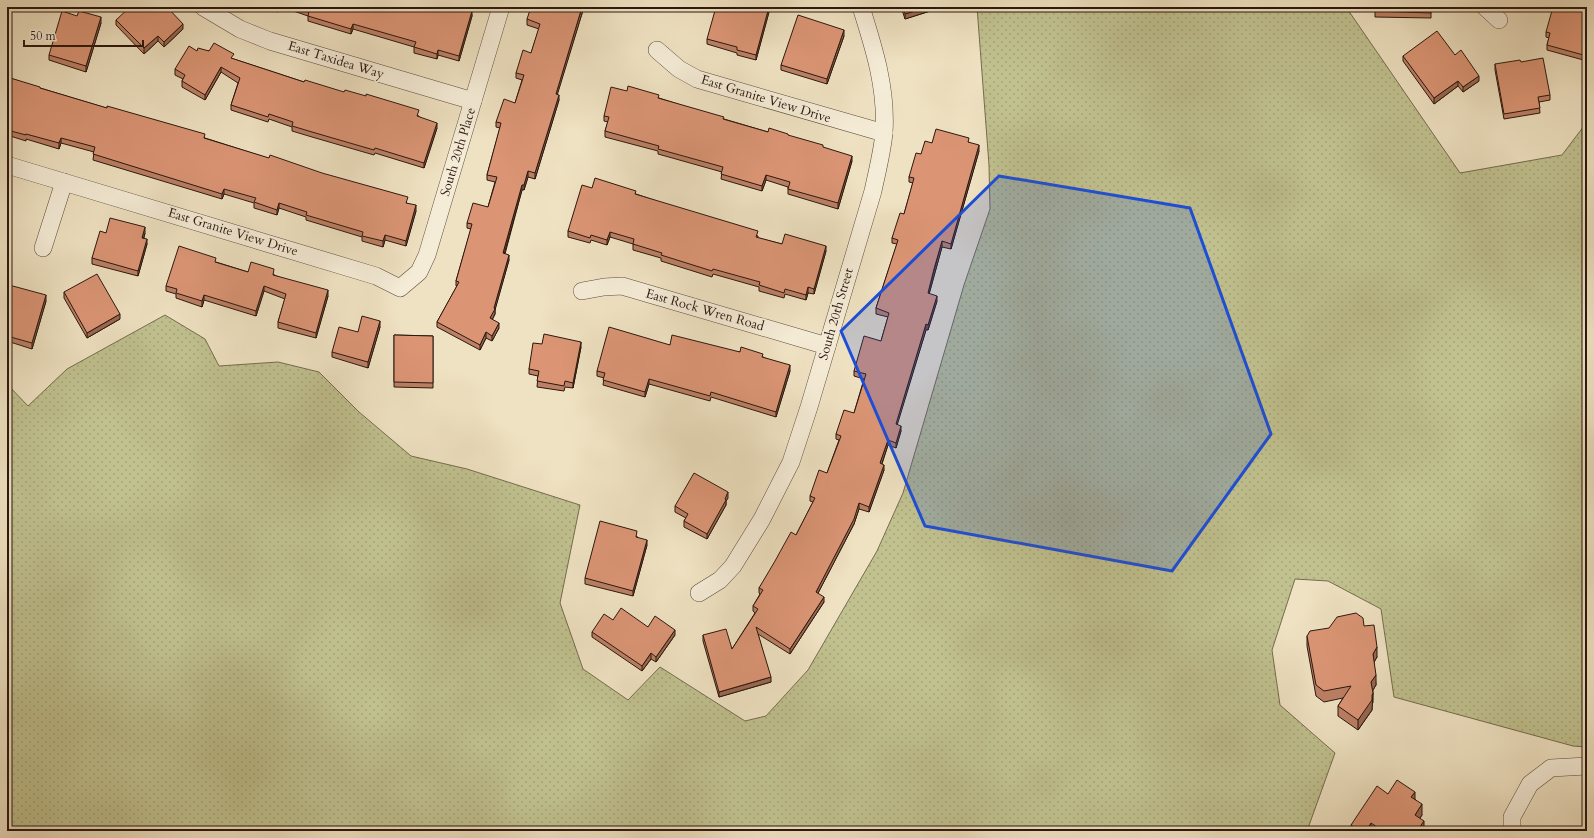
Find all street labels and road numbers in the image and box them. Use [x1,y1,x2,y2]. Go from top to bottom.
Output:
street label: East Taxidea Way [286,37,386,83]
street label: East Granite View Drive [699,71,833,127]
street label: South 20th Place [436,105,480,199]
street label: East Granite View Drive [166,204,300,260]
street label: South 20th Street [814,266,858,362]
street label: East Rock Wren Road [644,284,766,336]

